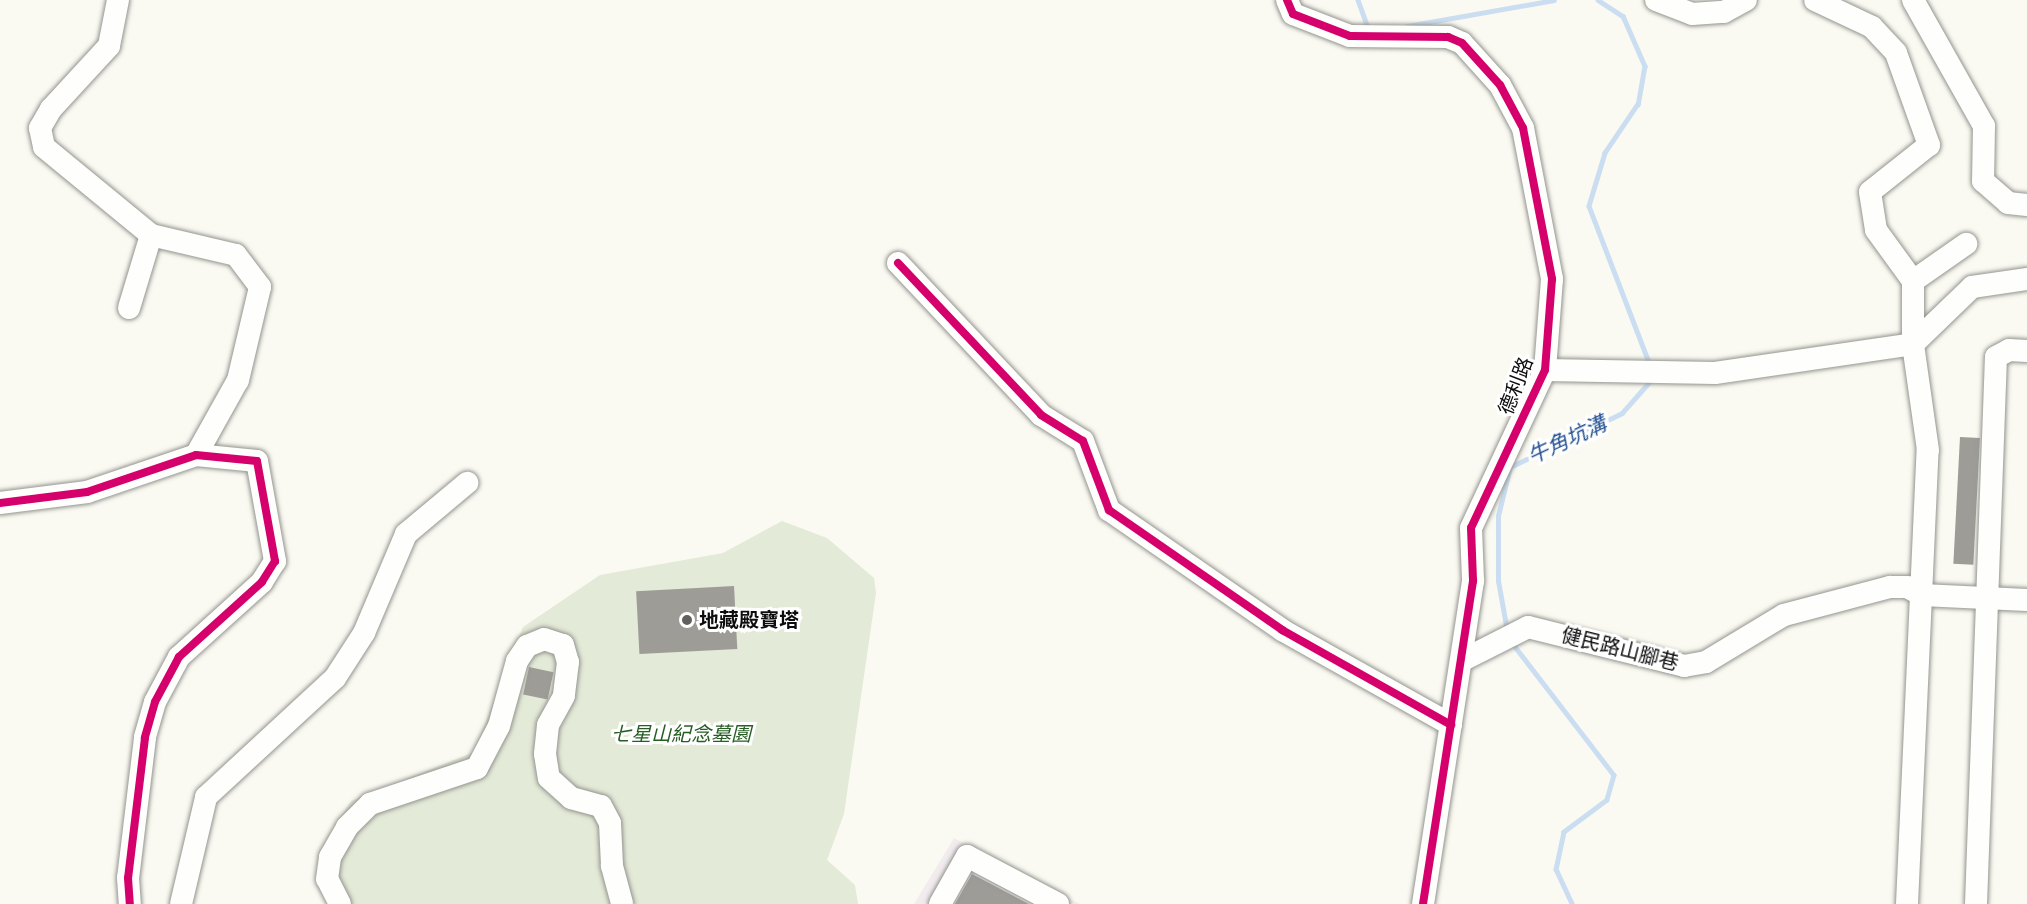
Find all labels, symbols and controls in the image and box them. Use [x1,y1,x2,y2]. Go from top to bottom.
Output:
street label: 德利路 [1494,354,1538,418]
water label: 牛角坑溝 [1524,411,1610,469]
place label: 地藏殿寶塔 [699,608,799,632]
marker: 地藏殿寶塔 [680,613,694,627]
street label: 健民路山腳巷 [1559,623,1681,675]
park label: 七星山紀念墓園 [611,722,751,746]

